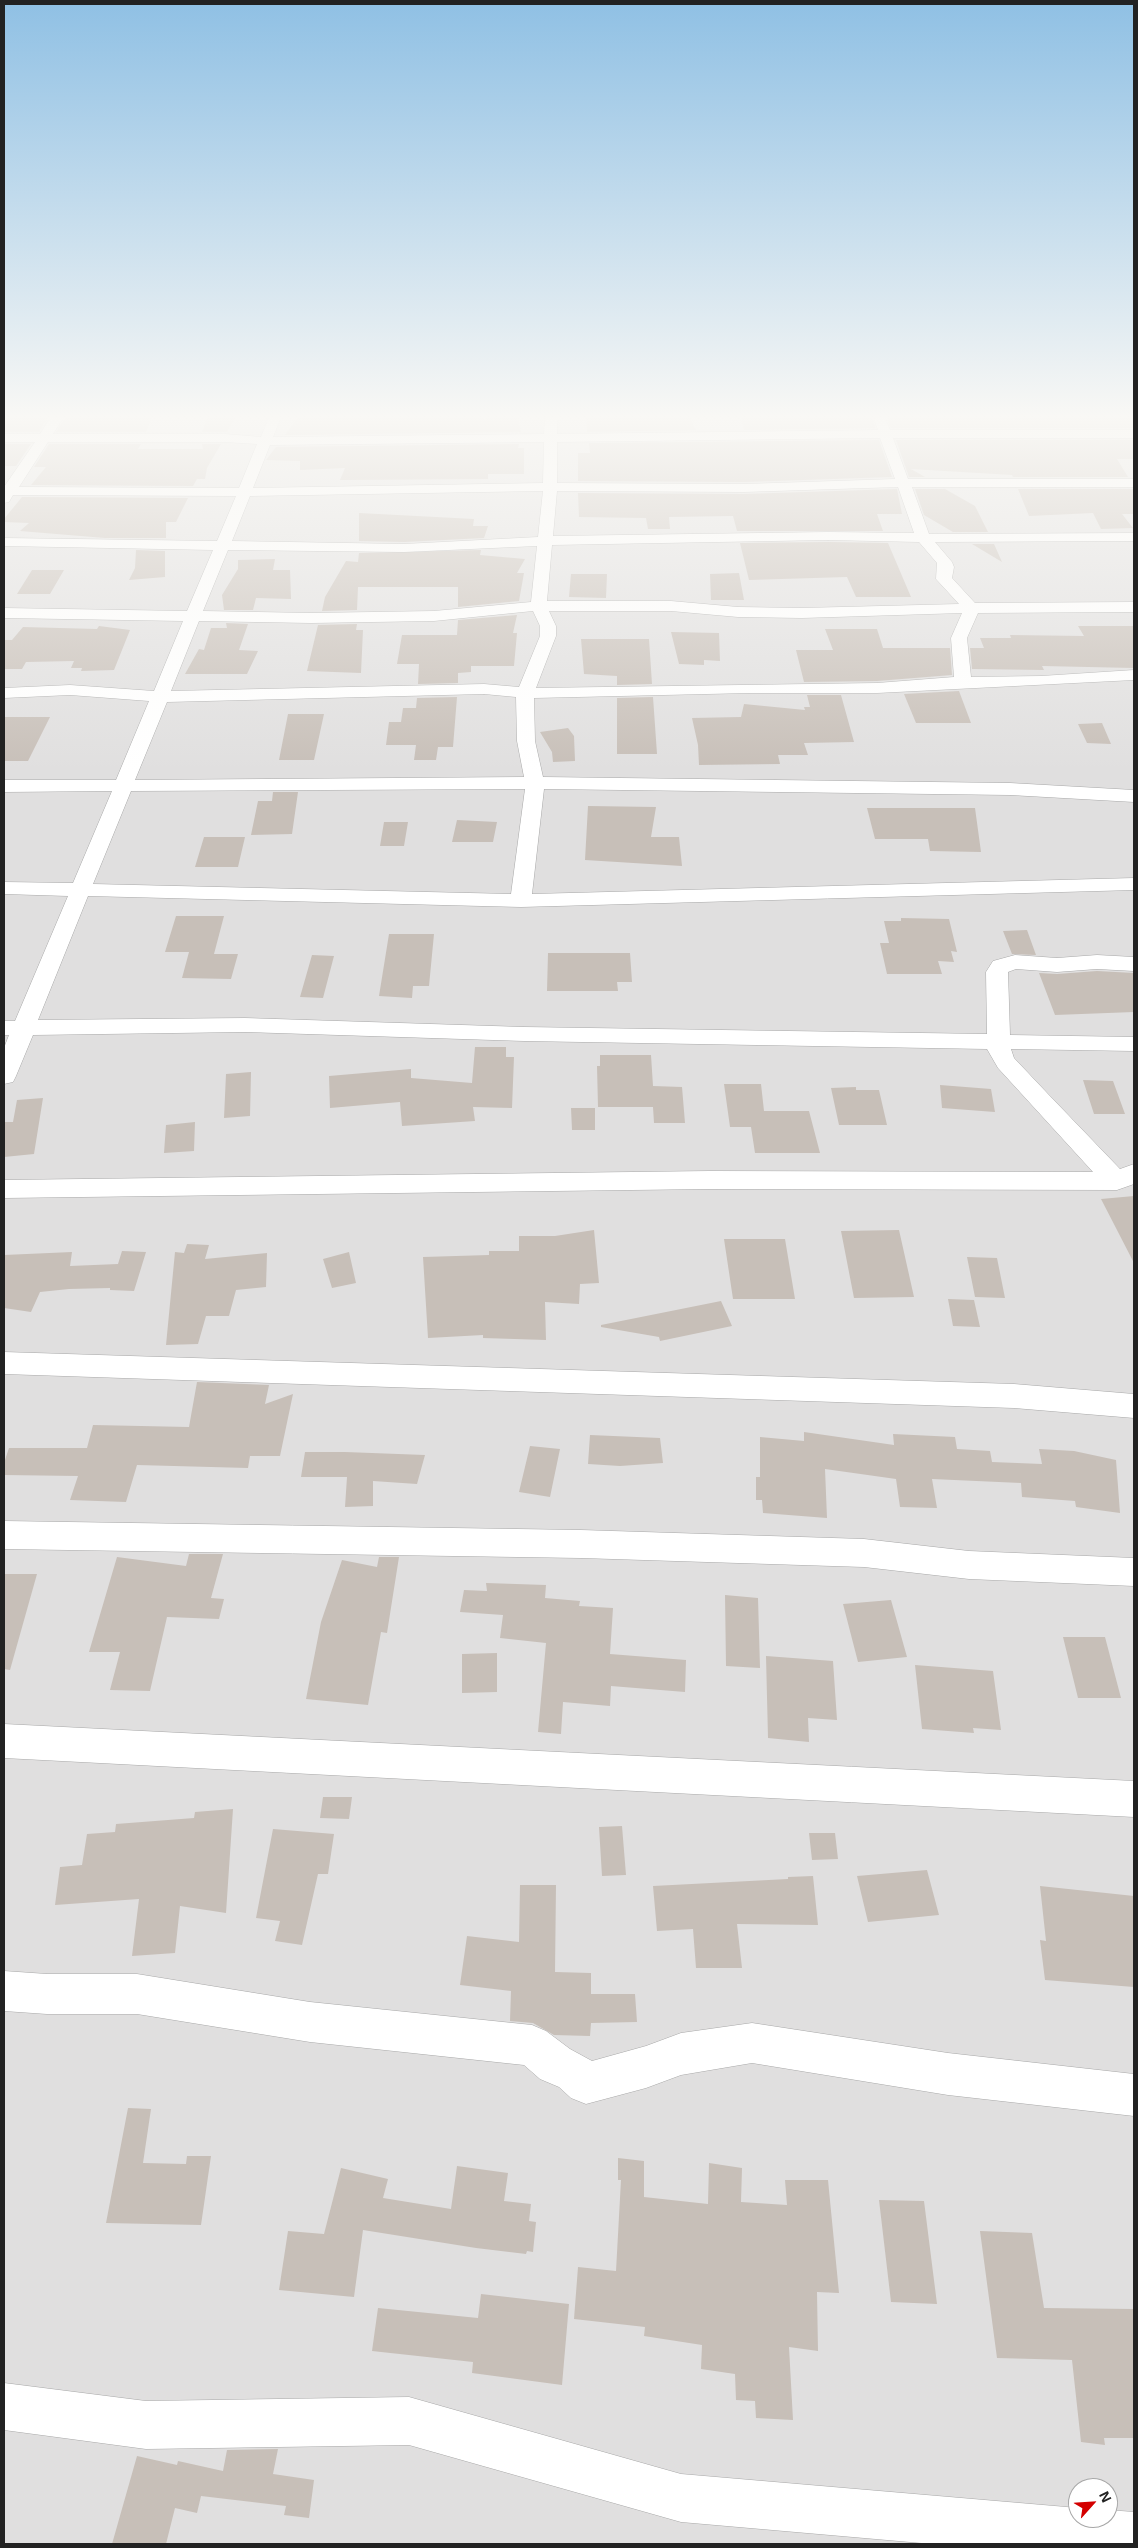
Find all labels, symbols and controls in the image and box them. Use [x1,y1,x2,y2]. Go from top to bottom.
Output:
north arrow [1068,2478,1118,2528]
text: N [1096,2489,1115,2505]

